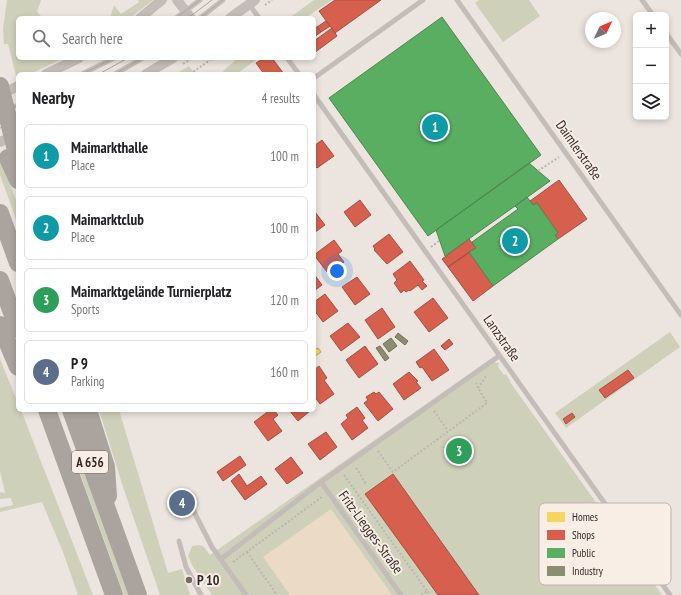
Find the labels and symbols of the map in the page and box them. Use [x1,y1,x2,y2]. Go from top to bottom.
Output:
north arrow [585,12,621,48]
pin: 1 [422,112,448,142]
street label: Daimlerstraße [552,117,606,183]
pin: 2 [502,226,528,256]
your location [327,261,347,281]
street label: Lanzstraße [479,311,525,365]
pin: 3 [446,436,472,466]
road number: A 656 [72,451,108,473]
street label: Fritz-Liegges-Straße [335,487,407,577]
pin: 4 [169,488,195,518]
legend [539,503,671,585]
text: Homes [572,510,598,524]
text: Shops [572,528,595,542]
text: Public [572,546,595,560]
text: Industry [572,564,604,578]
place label: P 10 [197,571,220,589]
marker: P 10 [184,575,194,585]

